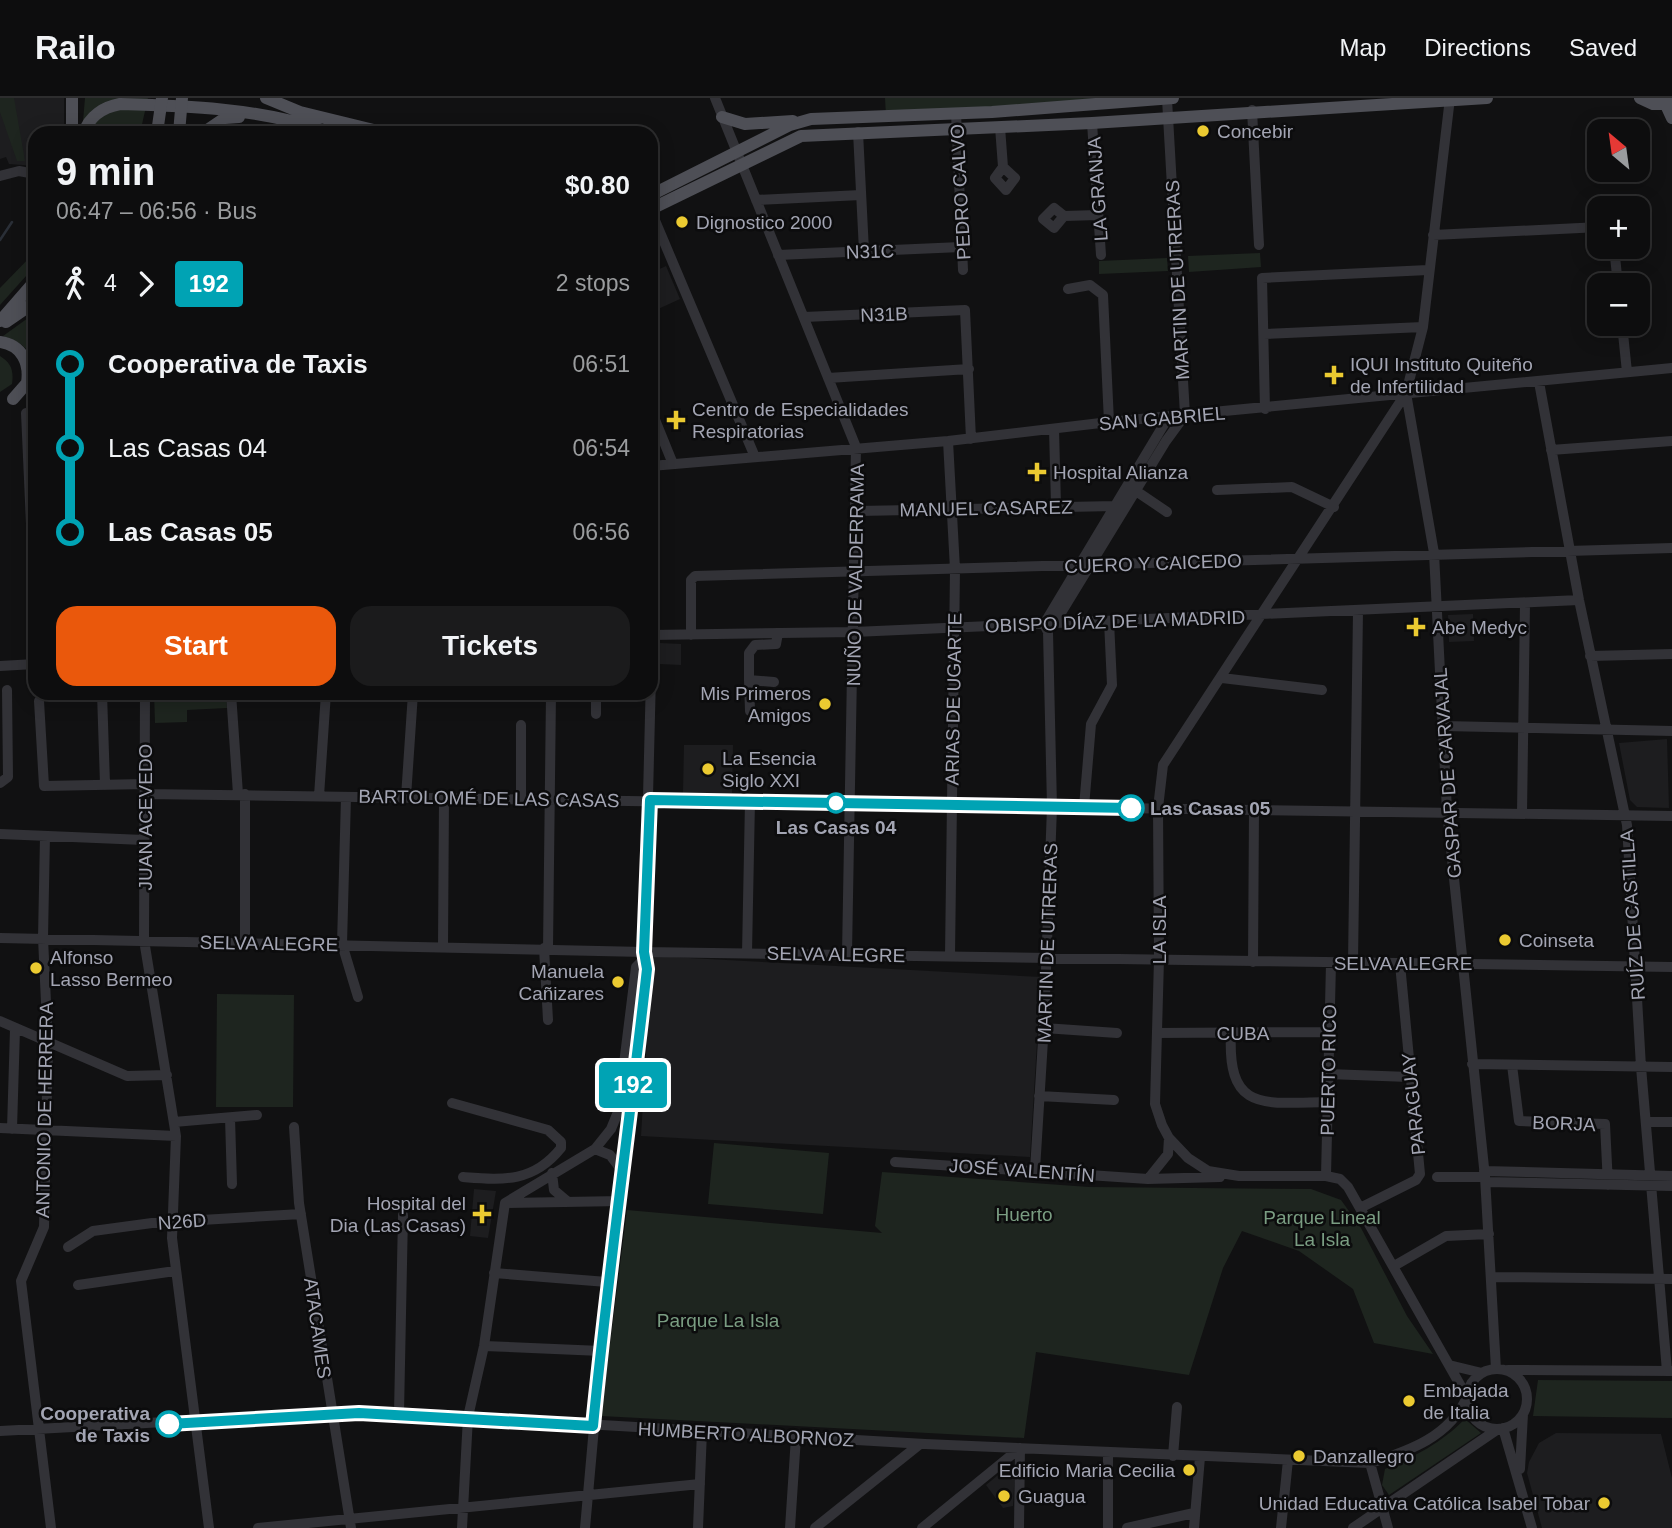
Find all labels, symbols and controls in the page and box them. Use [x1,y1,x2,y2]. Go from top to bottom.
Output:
text: Railo [35,29,116,66]
text: Map [1340,34,1386,61]
text: Directions [1424,34,1531,61]
text: Saved [1569,34,1637,61]
north arrow [1587,119,1650,182]
map controls [1587,119,1650,336]
place label: Concebir [1217,121,1294,142]
marker: Concebir [1195,123,1211,139]
street label: PEDRO CALVO [946,124,975,260]
street label: LA GRANJA [1083,136,1112,242]
text: 9 min [56,151,155,193]
text: $0.80 [565,170,630,200]
street label: MARTIN DE UTRERAS [1162,179,1193,381]
button: + [1587,196,1650,259]
text: 06:47 – 06:56 · Bus [56,198,257,224]
place label: Dignostico 2000 [696,212,832,233]
marker: Dignostico 2000 [674,214,690,230]
street label: N31C [845,240,895,263]
icon: walk [56,265,94,303]
icon: forward [127,265,165,303]
text: 4 [104,270,117,296]
text: 192 [189,270,229,297]
text: 2 stops [556,270,630,296]
button: − [1587,273,1650,336]
street label: N31B [860,303,908,326]
text: Cooperativa de Taxis [108,349,368,379]
text: 06:51 [572,351,630,377]
place label: IQUI Instituto Quiteño de Infertilidad [1350,354,1533,397]
marker: IQUI Instituto Quiteño de Infertilidad [1324,365,1344,385]
place label: Centro de Especialidades Respiratorias [692,399,909,442]
street label: SAN GABRIEL [1098,403,1226,434]
marker: Centro de Especialidades Respiratorias [666,410,686,430]
text: Las Casas 04 [108,433,267,463]
text: 06:54 [572,435,630,461]
marker: Hospital Alianza [1027,462,1047,482]
place label: Hospital Alianza [1053,462,1189,483]
street label: NUÑO DE VALDERRAMA [843,463,868,686]
street label: MANUEL CASAREZ [899,496,1073,521]
text: Las Casas 05 [108,517,273,547]
text: 06:56 [572,519,630,545]
street label: CUERO Y CAICEDO [1064,550,1242,577]
button: Start [56,606,336,686]
button: Tickets [350,606,630,686]
street label: OBISPO DÍAZ DE LA MADRID [984,606,1246,637]
street label: ARIAS DE UGARTE [941,612,966,786]
marker: Abe Medyc [1406,617,1426,637]
place label: Abe Medyc [1432,617,1527,638]
street label: GASPAR DE CARVAJAL [1430,667,1465,879]
place label: Mis Primeros Amigos [700,683,811,726]
marker: Mis Primeros Amigos [817,696,833,712]
street label: JUAN ACEVEDO [135,744,156,890]
place label: La Esencia Siglo XXI [722,748,816,791]
marker: La Esencia Siglo XXI [700,761,716,777]
street label: BARTOLOMÉ DE LAS CASAS [358,786,620,811]
marker: Las Casas 04 [826,793,846,813]
marker: Las Casas 05 [1118,795,1144,821]
place label: Las Casas 05 [1150,798,1271,819]
place label: Las Casas 04 [776,817,897,838]
street label: RUÍZ DE CASTILLA [1616,829,1649,1001]
street label: MARTIN DE UTRERAS [1034,843,1061,1043]
street label: LA ISLA [1149,895,1170,964]
place label: Coinseta [1519,930,1594,951]
street label: SELVA ALEGRE [199,932,339,955]
marker: Coinseta [1497,932,1513,948]
street label: SELVA ALEGRE [766,943,906,966]
place label: Alfonso Lasso Bermeo [50,947,173,990]
street label: SELVA ALEGRE [1334,953,1472,974]
marker: Alfonso Lasso Bermeo [28,960,44,976]
place label: Manuela Cañizares [518,961,604,1004]
marker: Manuela Cañizares [610,974,626,990]
street label: ANTONIO DE HERRERA [32,1001,57,1218]
street label: PUERTO RICO [1317,1004,1340,1136]
street label: CUBA [1217,1023,1270,1044]
street label: PARAGUAY [1398,1051,1429,1156]
line badge: 192 [593,1062,673,1108]
text: 192 [613,1071,653,1098]
street label: BORJA [1532,1112,1596,1135]
street label: JOSÉ VALENTÍN [948,1155,1096,1186]
place label: Hospital del Dia (Las Casas) [330,1193,466,1236]
marker: Hospital del Dia (Las Casas) [472,1204,492,1224]
park label: Huerto [995,1204,1053,1225]
park label: Parque Lineal La Isla [1263,1207,1381,1250]
street label: N26D [157,1209,207,1234]
street label: ATACAMES [300,1276,335,1380]
park label: Parque La Isla [657,1310,780,1331]
place label: Embajada de Italia [1423,1380,1509,1423]
marker: Embajada de Italia [1401,1393,1417,1409]
place label: Cooperativa de Taxis [40,1403,150,1446]
marker: Cooperativa de Taxis [156,1411,182,1437]
street label: HUMBERTO ALBORNOZ [637,1418,855,1451]
place label: Danzallegro [1313,1446,1414,1467]
marker: Danzallegro [1291,1448,1307,1464]
place label: Edificio Maria Cecilia [999,1460,1175,1481]
marker: Edificio Maria Cecilia [1181,1462,1197,1478]
place label: Guagua [1018,1486,1086,1507]
marker: Guagua [996,1488,1012,1504]
place label: Unidad Educativa Católica Isabel Tobar [1259,1493,1591,1514]
marker: Unidad Educativa Católica Isabel Tobar [1596,1495,1612,1511]

